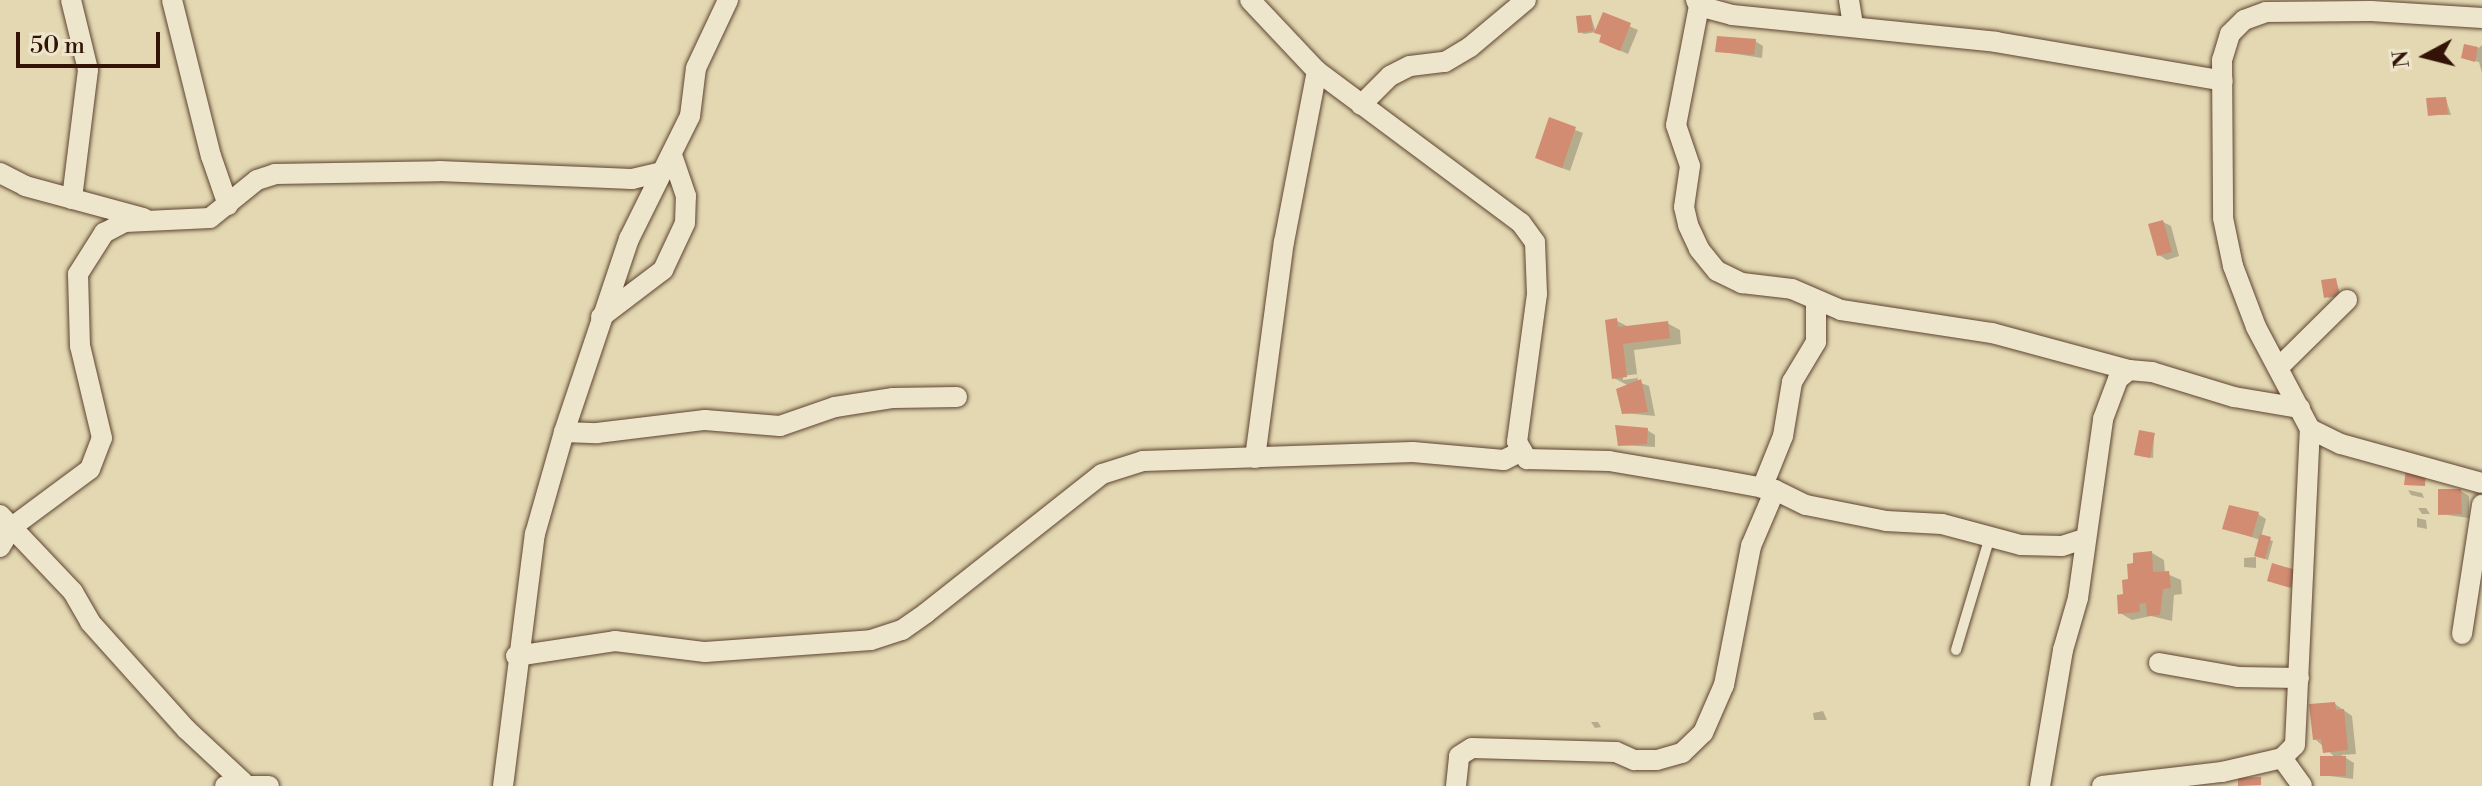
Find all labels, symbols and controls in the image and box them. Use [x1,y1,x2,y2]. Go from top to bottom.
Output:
scale bar [20,16,164,66]
north arrow [2386,16,2466,96]
text: 50 m [30,31,85,61]
text: N [2387,49,2416,69]

